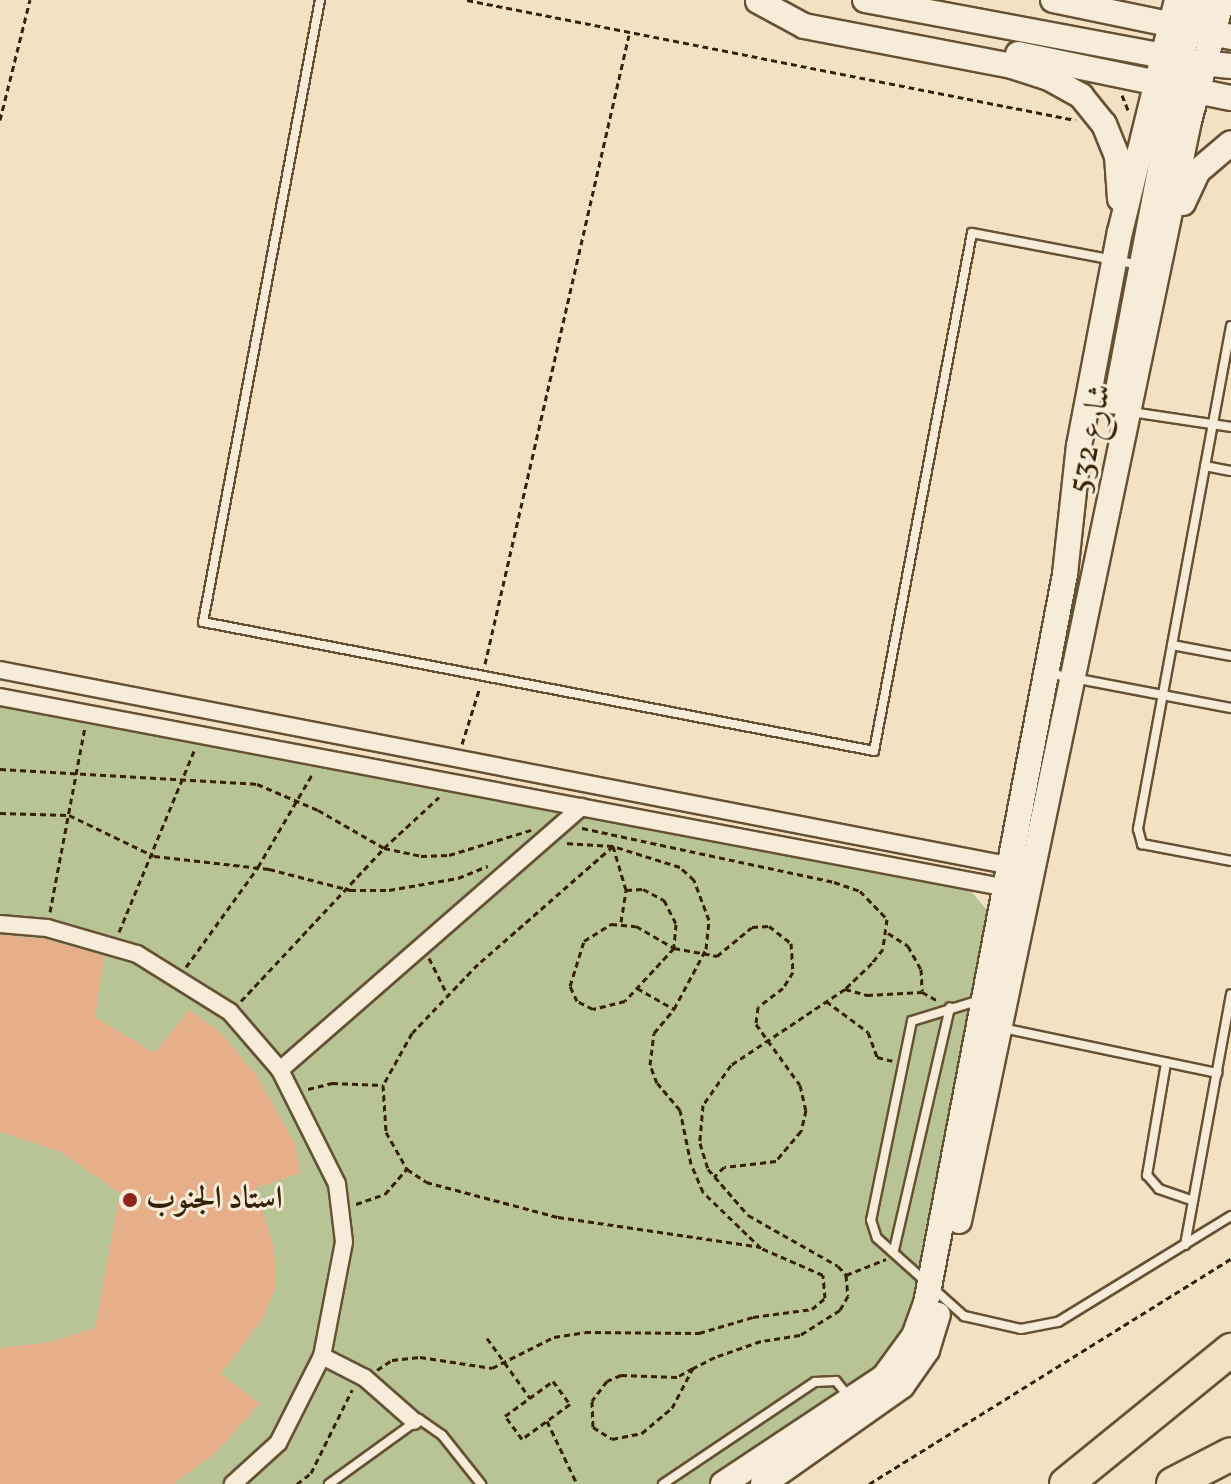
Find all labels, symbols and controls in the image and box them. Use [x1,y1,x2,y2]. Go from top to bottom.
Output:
street label: شارع 532 [1063,381,1121,497]
place label: استاد الجنوب [146,1181,283,1219]
marker: استاد الجنوب [121,1191,139,1209]

